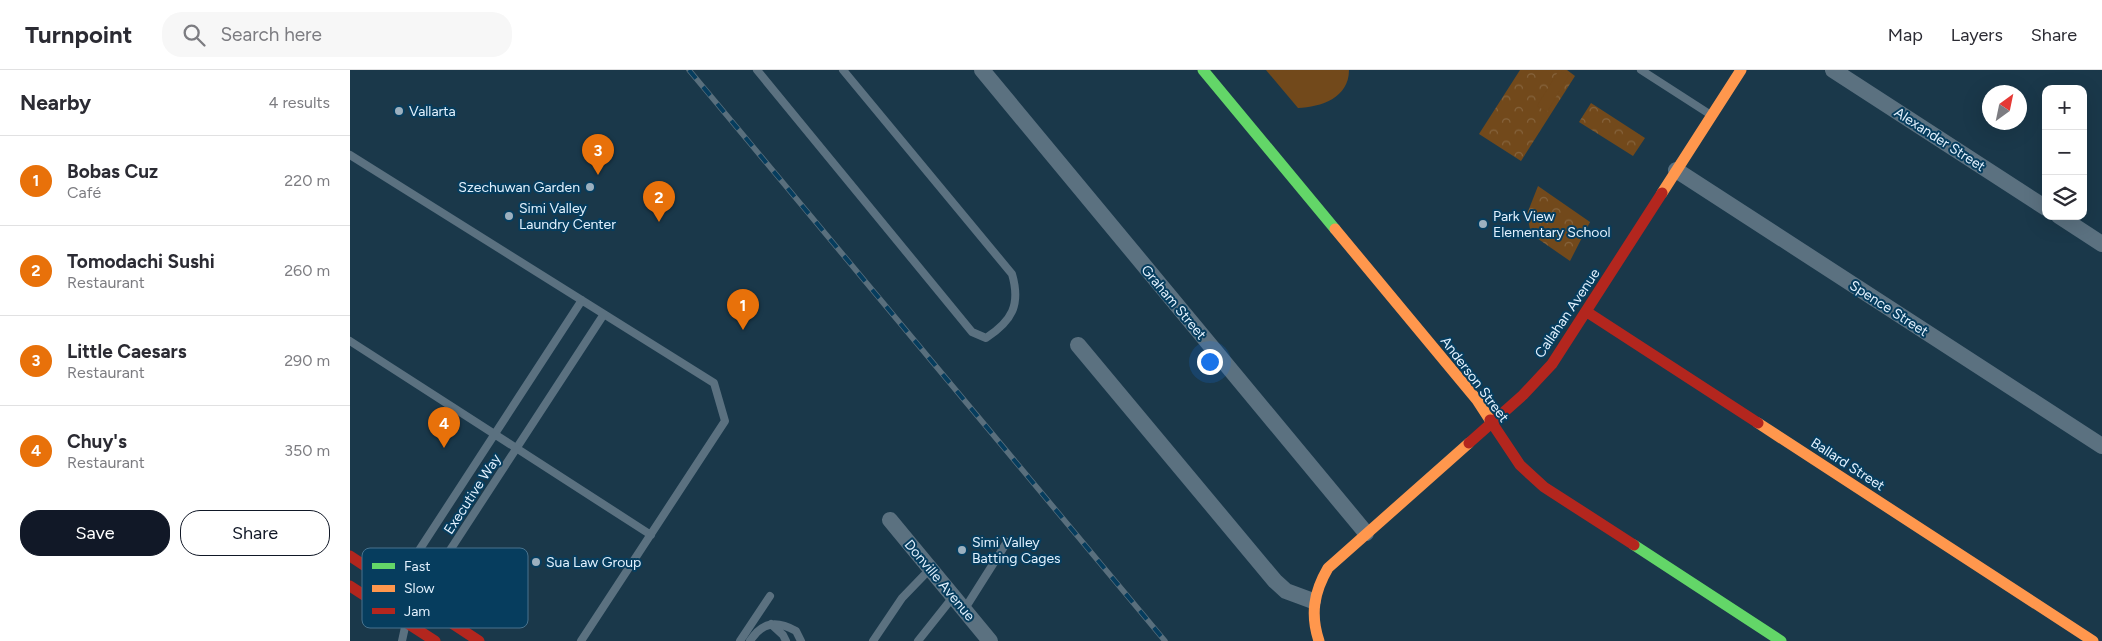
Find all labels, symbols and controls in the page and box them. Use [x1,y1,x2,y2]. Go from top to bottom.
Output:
search box [162,12,512,57]
text: Turnpoint [25,20,132,49]
icon: search [180,21,208,49]
text: Search here [220,23,322,46]
text: Map [1888,24,1923,46]
text: Layers [1951,24,2003,46]
text: Share [2031,24,2077,46]
north arrow [1982,85,2027,130]
map controls [2042,85,2087,220]
button: + [2042,85,2087,130]
text: Nearby [20,90,91,115]
text: 4 results [269,93,330,112]
place label: Vallarta [409,103,456,120]
street label: Alexander Street [1891,104,1988,175]
marker: Vallarta [393,105,405,117]
button: − [2042,130,2087,175]
pin: 3 [582,134,614,175]
text: Bobas Cuz [67,160,158,183]
text: 1 [33,171,39,190]
text: 220 m [284,171,330,190]
button: layers [2042,175,2087,220]
place label: Szechuwan Garden [458,179,580,196]
marker: Szechuwan Garden [584,181,596,193]
pin: 2 [643,181,675,222]
text: Café [67,183,101,202]
place label: Simi Valley Laundry Center [519,200,616,233]
place label: Park View Elementary School [1493,208,1611,241]
marker: Simi Valley Laundry Center [503,210,515,222]
marker: Park View Elementary School [1477,218,1489,230]
text: Tomodachi Sushi [67,250,215,273]
text: 2 [31,261,41,280]
text: 260 m [284,261,330,280]
street label: Graham Street [1138,262,1210,343]
street label: Callahan Avenue [1531,265,1604,361]
text: Restaurant [67,273,145,292]
street label: Spence Street [1846,277,1931,340]
pin: 1 [727,289,759,330]
street label: Anderson Street [1437,333,1512,426]
text: Little Caesars [67,340,187,363]
your location [1197,349,1223,375]
text: 3 [32,351,40,370]
text: 290 m [284,351,330,370]
text: Restaurant [67,363,145,382]
pin: 4 [428,407,460,448]
text: Chuy's [67,430,127,453]
street label: Ballard Street [1808,434,1888,495]
text: 4 [31,441,41,460]
text: 350 m [284,441,330,460]
street label: Executive Way [440,451,505,537]
text: Restaurant [67,453,145,472]
button: Save [20,510,170,556]
button: Share [180,510,330,556]
place label: Simi Valley Batting Cages [972,534,1061,567]
street label: Donville Avenue [901,536,979,625]
marker: Simi Valley Batting Cages [956,544,968,556]
legend [362,548,528,628]
place label: Sua Law Group [546,554,641,571]
marker: Sua Law Group [530,556,542,568]
text: Fast [404,558,430,575]
text: Slow [404,580,435,597]
text: Jam [404,603,430,620]

